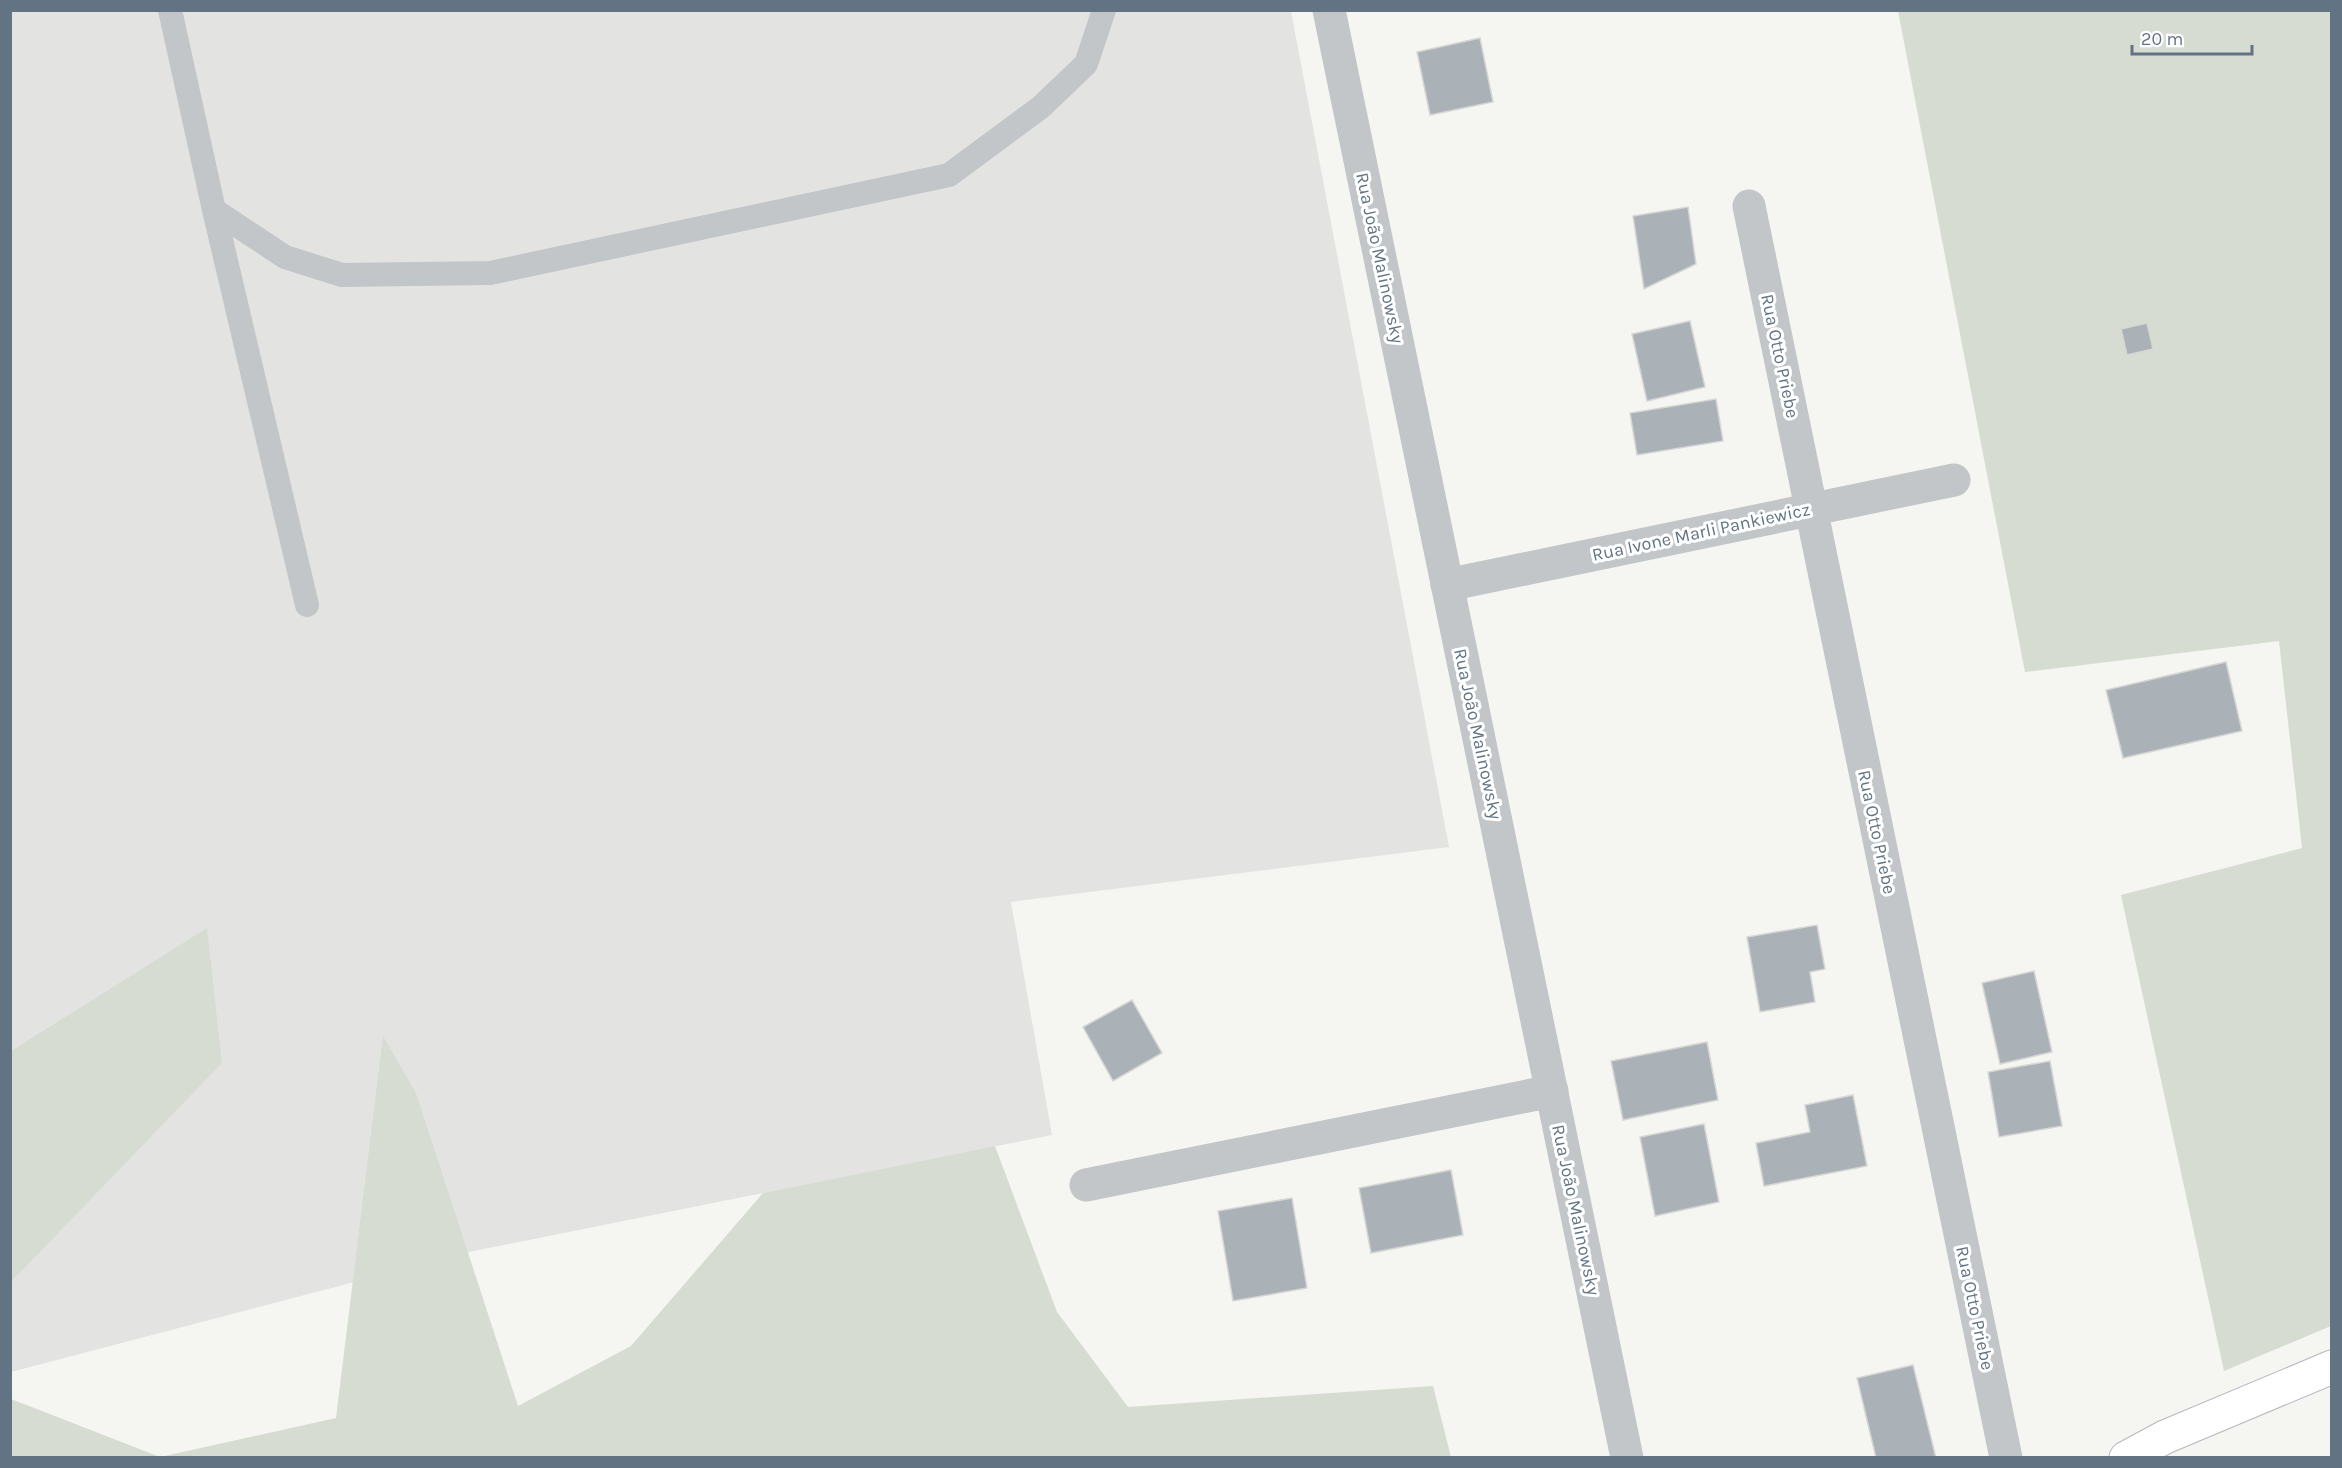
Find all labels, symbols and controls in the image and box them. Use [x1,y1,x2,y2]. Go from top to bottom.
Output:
scale bar [2132,18,2252,56]
text: 20 m [2141,28,2183,50]
street label: Rua João Malinowsky [1351,170,1409,346]
street label: Rua Otto Priebe [1756,292,1804,420]
street label: Rua Ivone Marli Pankiewicz [1590,498,1812,566]
street label: Rua João Malinowsky [1449,646,1507,822]
street label: Rua Otto Priebe [1853,768,1901,896]
street label: Rua João Malinowsky [1547,1122,1605,1298]
street label: Rua Otto Priebe [1951,1244,1999,1372]

